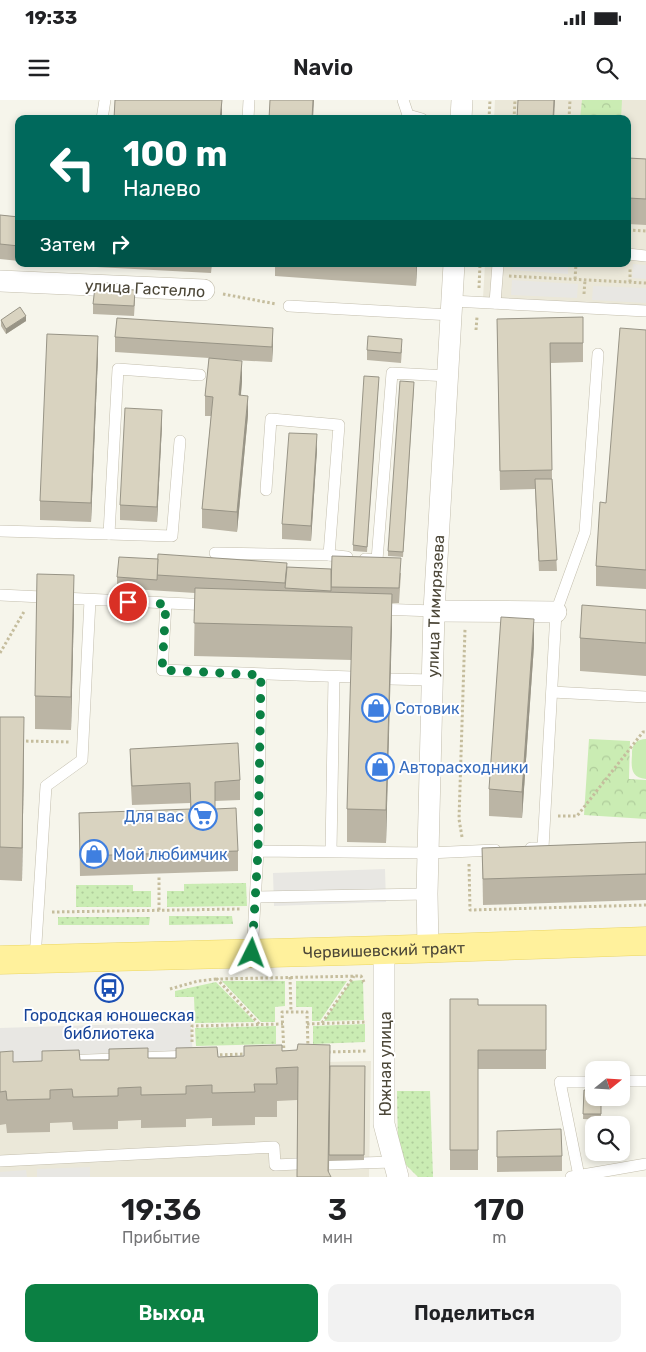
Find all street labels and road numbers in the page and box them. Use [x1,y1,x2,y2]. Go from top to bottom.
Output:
street label: улица Гастелло [84,276,206,301]
street label: улица Тимирязева [423,534,448,678]
street label: Червишевский тракт [302,938,465,962]
street label: Южная улица [376,1011,395,1117]

